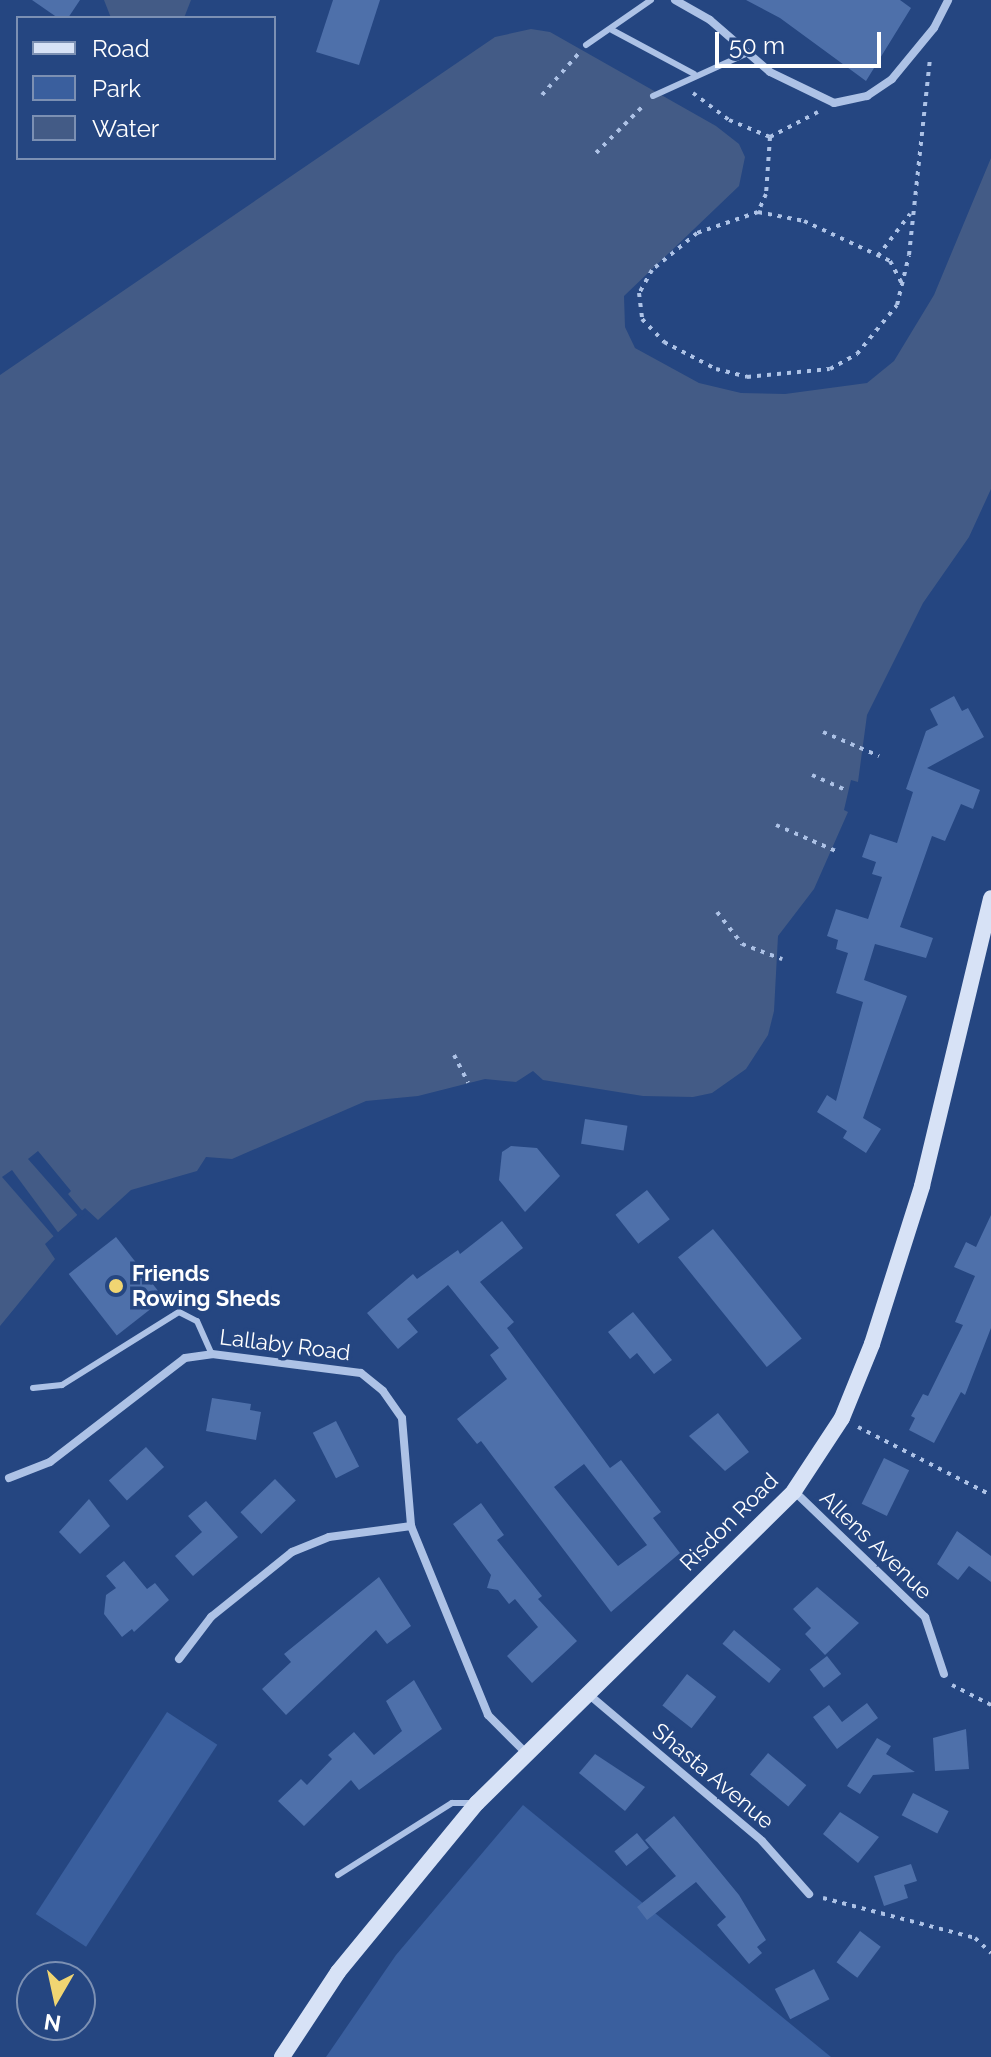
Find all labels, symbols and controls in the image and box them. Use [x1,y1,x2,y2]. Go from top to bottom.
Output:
legend [16,16,276,160]
scale bar [719,16,885,66]
text: 50 m [729,31,785,60]
text: Road [92,34,150,63]
text: Park [92,74,141,103]
text: Water [92,114,159,143]
place label: Friends Rowing Sheds [132,1260,281,1312]
marker: Friends Rowing Sheds [107,1277,125,1295]
street label: Lallaby Road [218,1324,352,1366]
street label: Risdon Road [675,1468,783,1576]
street label: Allens Avenue [814,1485,938,1605]
street label: Shasta Avenue [647,1717,779,1835]
north arrow [16,1961,96,2041]
text: N [42,2009,63,2037]

